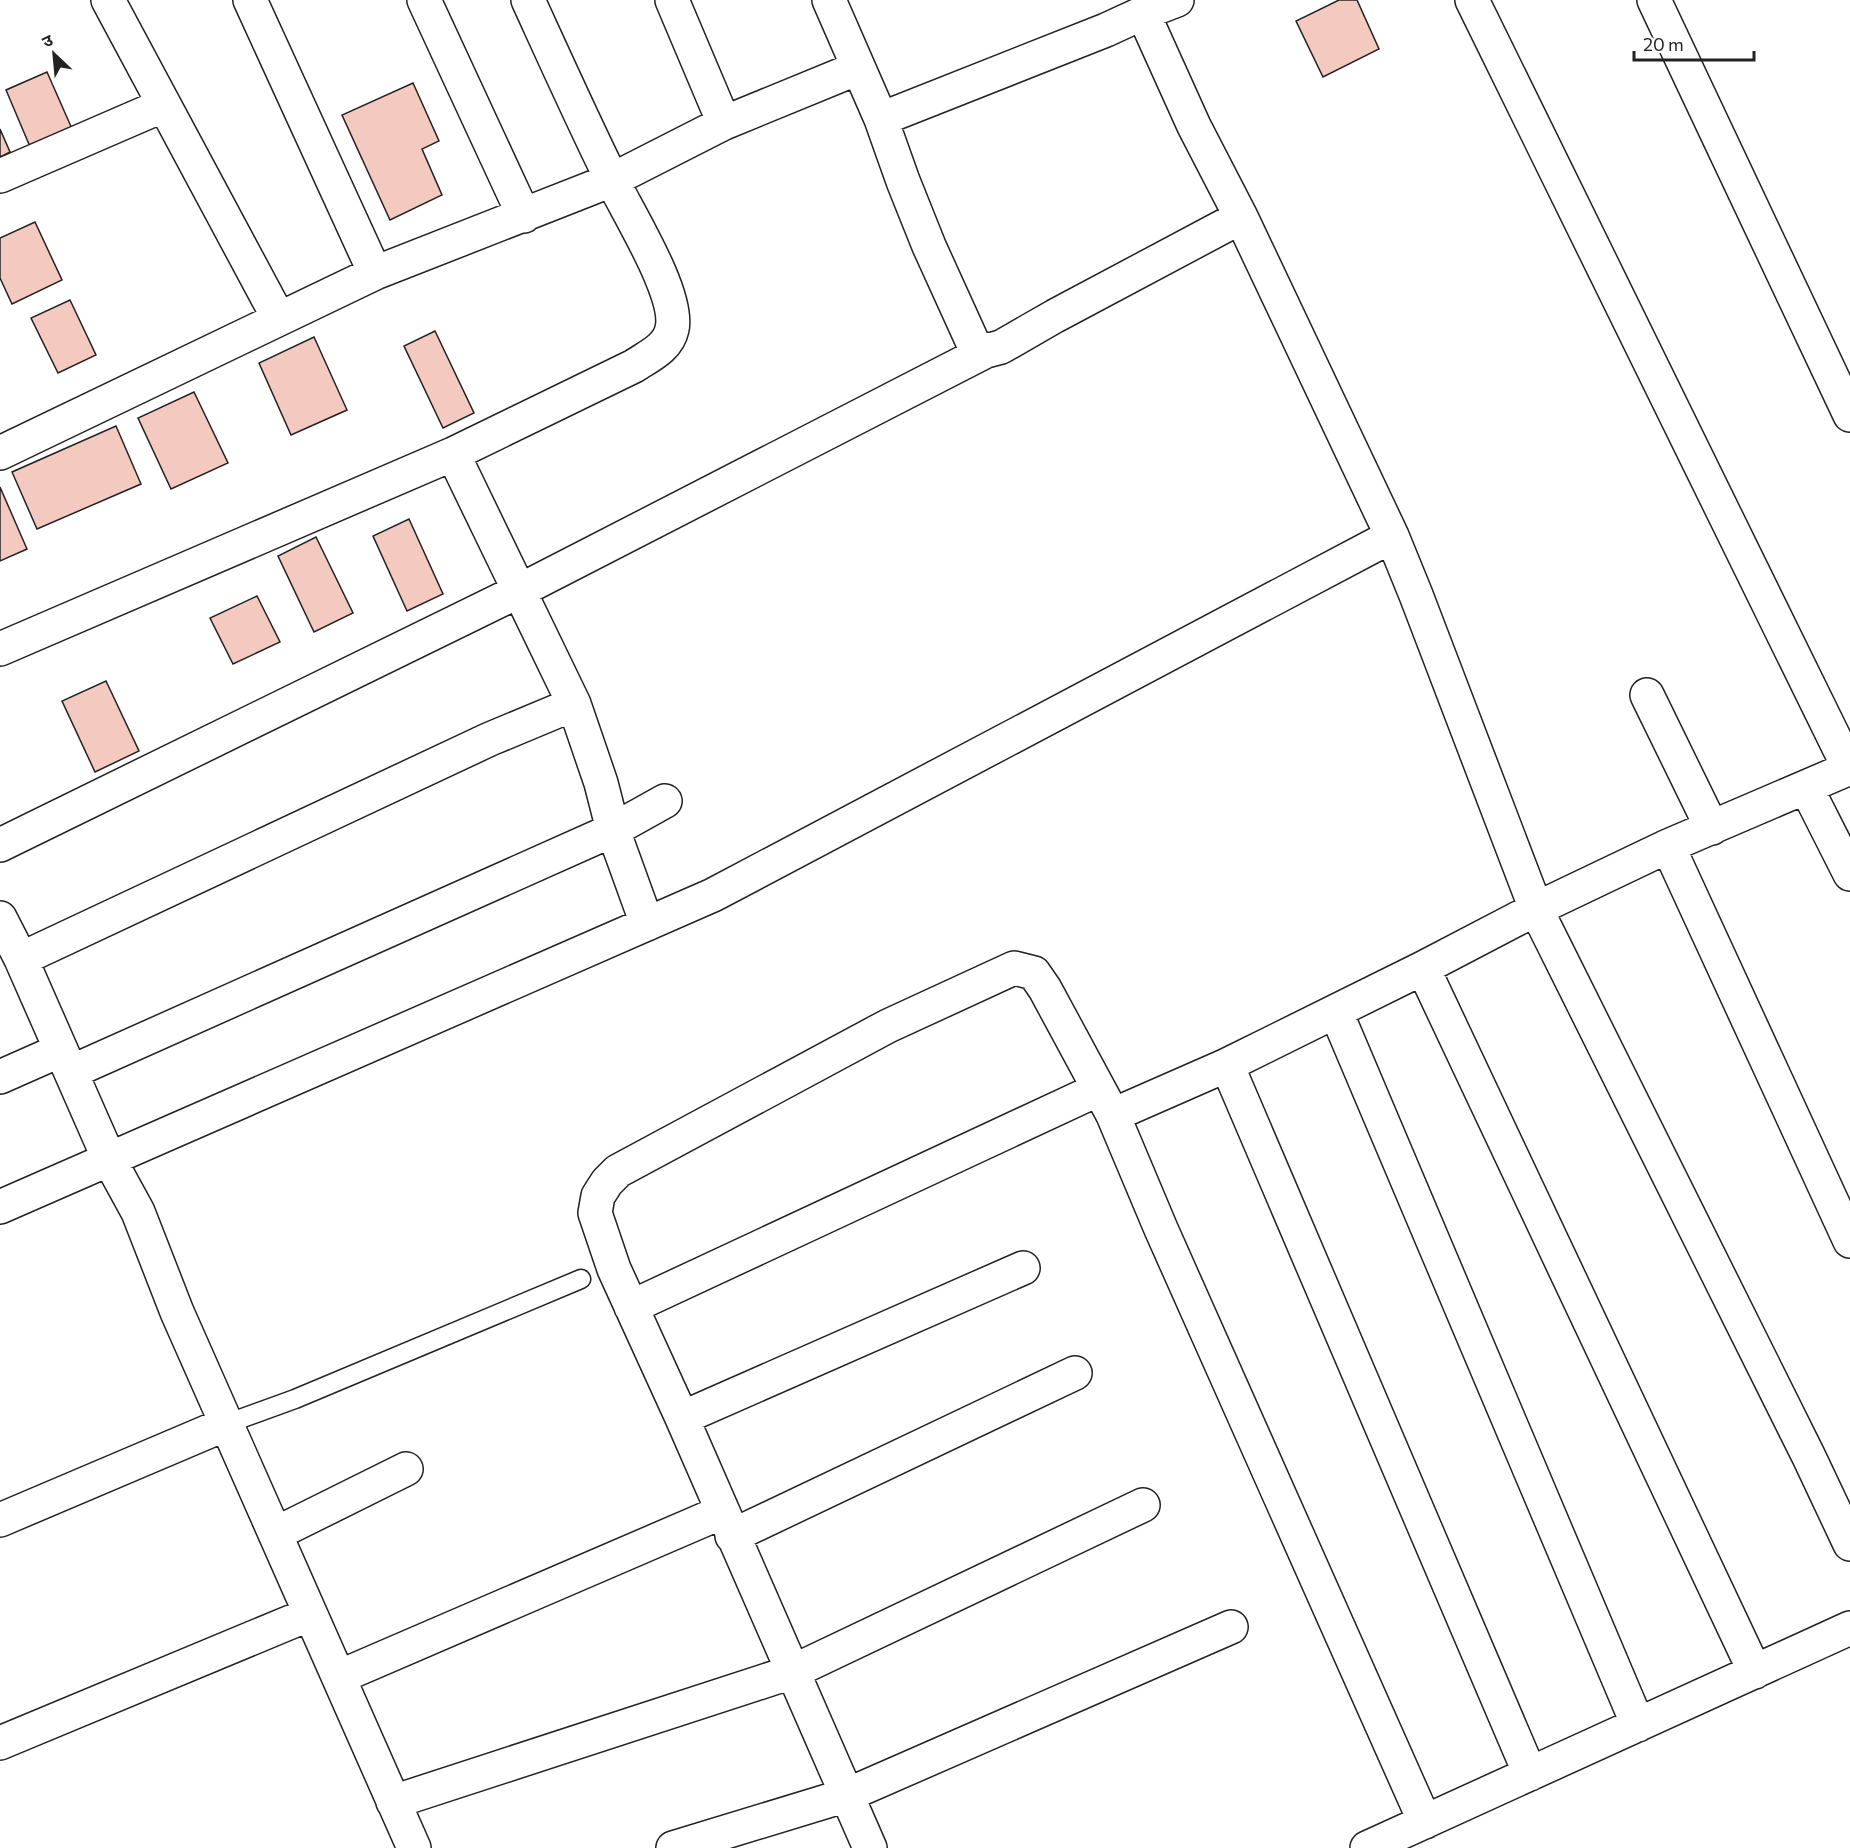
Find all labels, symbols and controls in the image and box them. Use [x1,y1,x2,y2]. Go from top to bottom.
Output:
north arrow [24,24,84,84]
scale bar [1634,24,1754,62]
text: उ [39,29,56,51]
text: 20 m [1643,33,1684,55]

